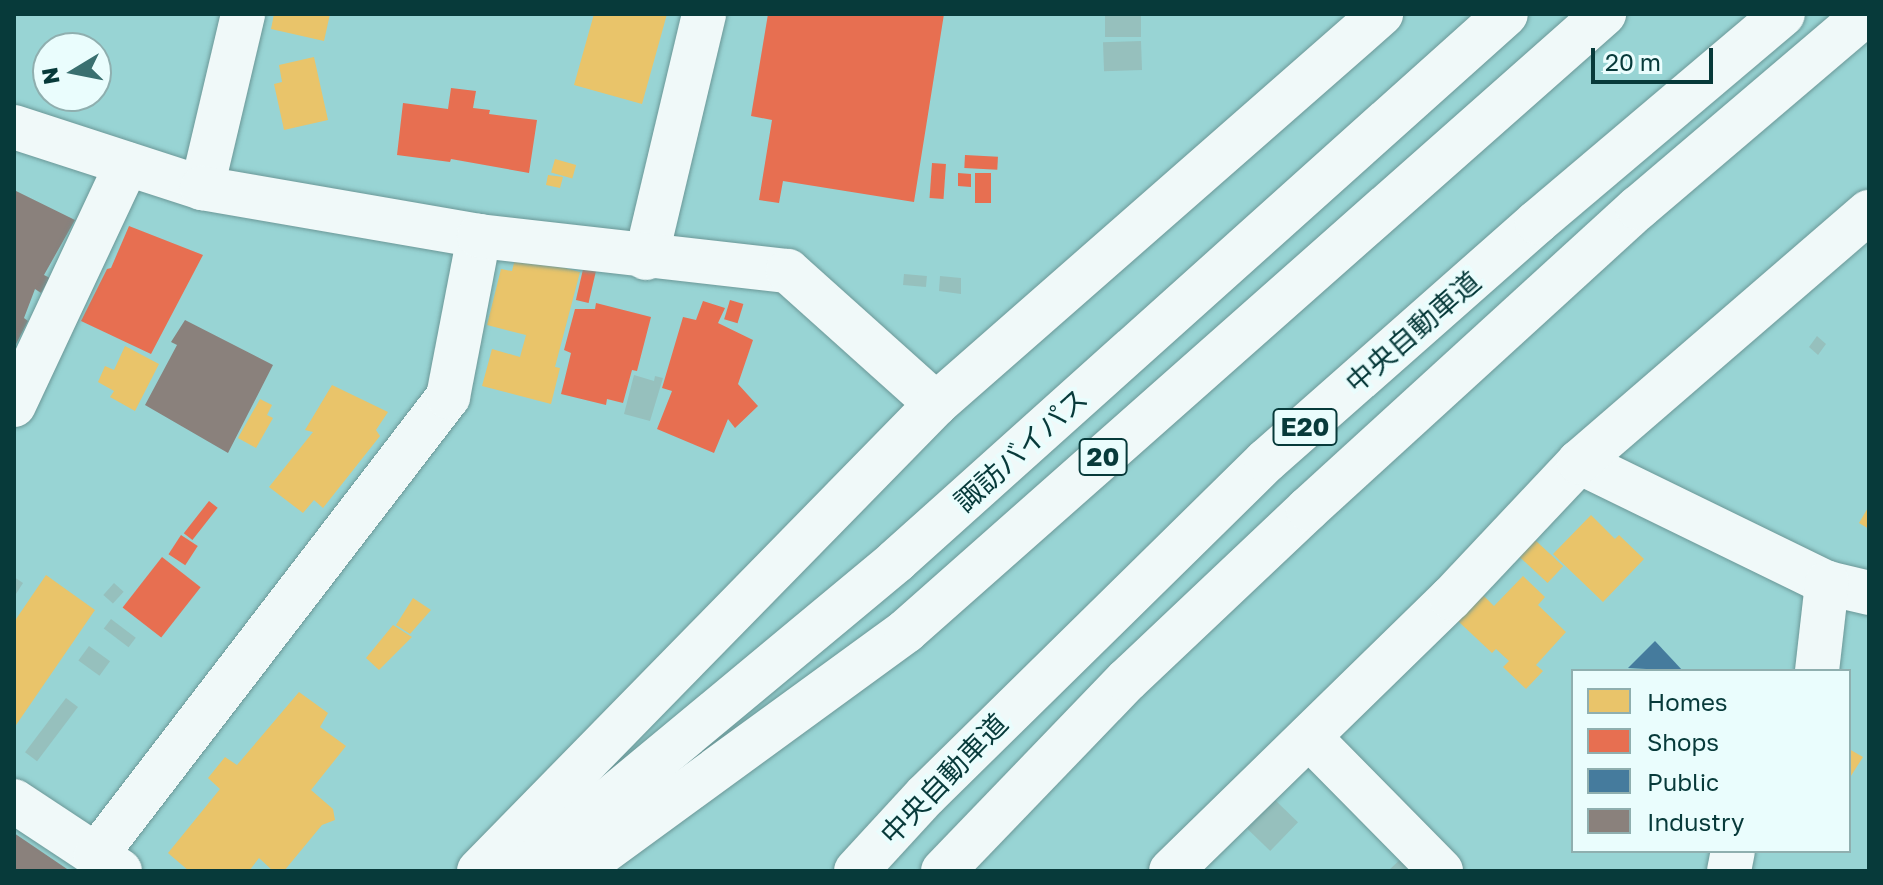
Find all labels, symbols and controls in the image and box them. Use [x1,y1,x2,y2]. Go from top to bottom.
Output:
north arrow [32,32,112,112]
scale bar [1595,32,1717,82]
text: 20 m [1605,47,1661,76]
text: N [35,65,65,86]
street label: 中央自動車道 [1339,264,1487,400]
street label: 諏訪バイパス [947,381,1095,519]
road number: E20 [1271,405,1339,449]
road number: 20 [1077,435,1129,479]
legend [1571,669,1851,853]
text: Homes [1647,687,1728,716]
street label: 中央自動車道 [874,707,1014,851]
text: Shops [1647,727,1719,756]
text: Public [1647,767,1719,796]
text: Industry [1647,807,1744,836]

